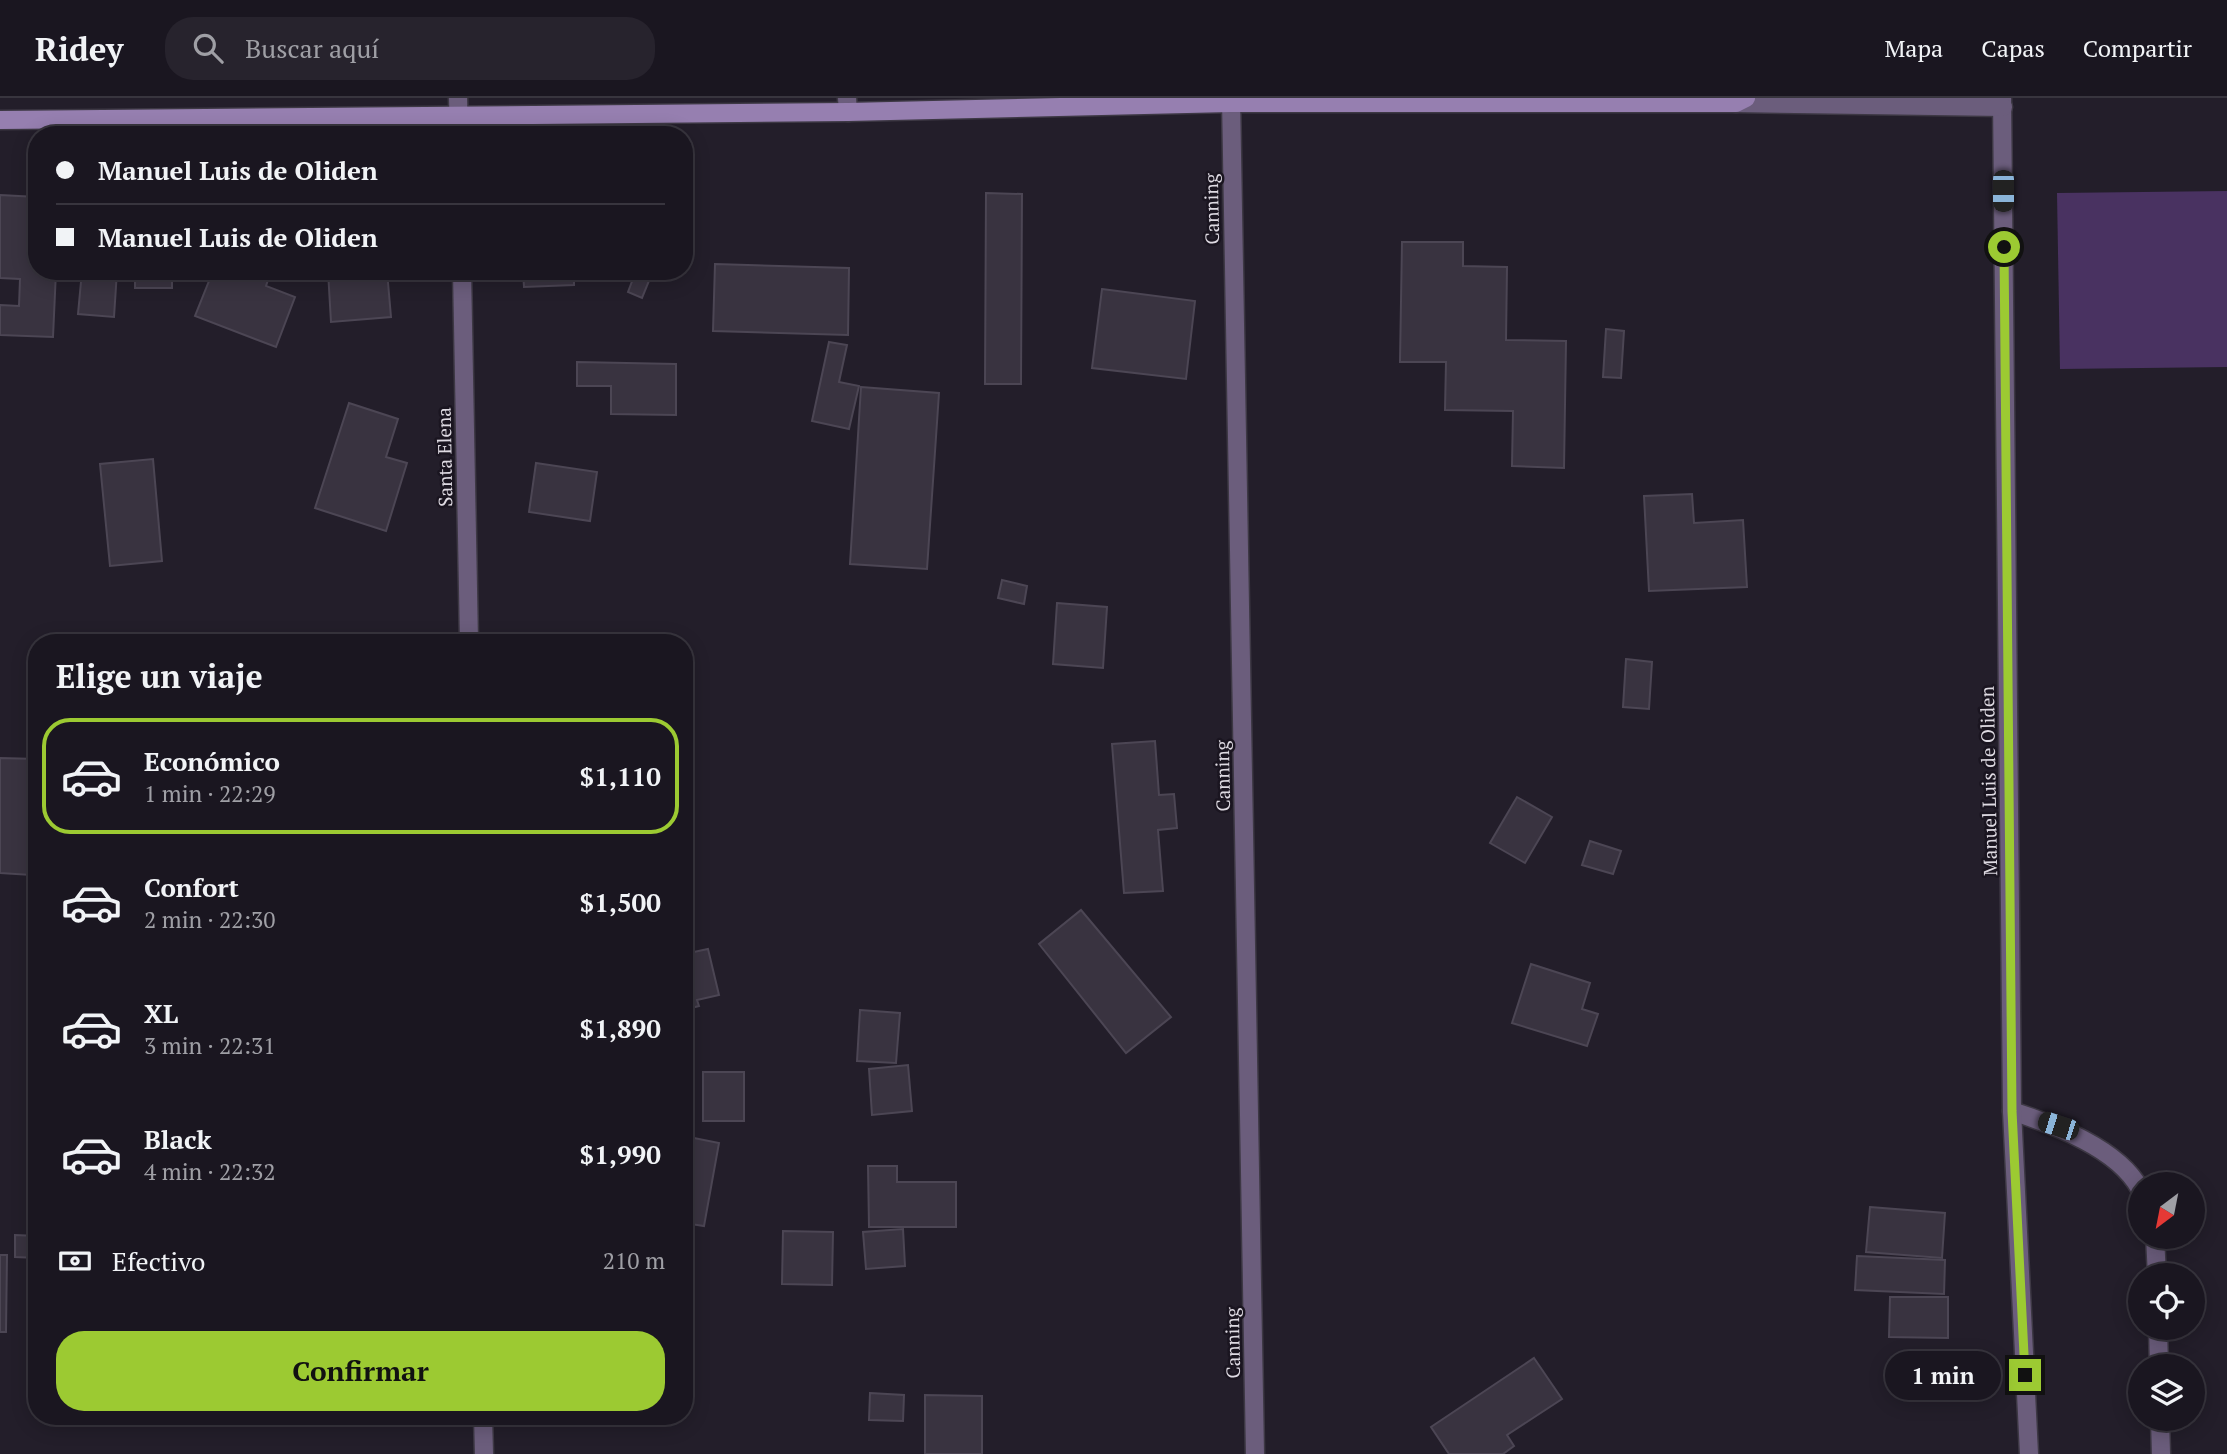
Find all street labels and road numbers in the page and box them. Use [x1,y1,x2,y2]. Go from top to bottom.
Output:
street label: Canning [1198,172,1224,245]
street label: Santa Elena [431,407,457,507]
street label: Manuel Luis de Oliden [1974,686,2002,876]
street label: Canning [1209,739,1235,812]
street label: Canning [1219,1306,1245,1379]

